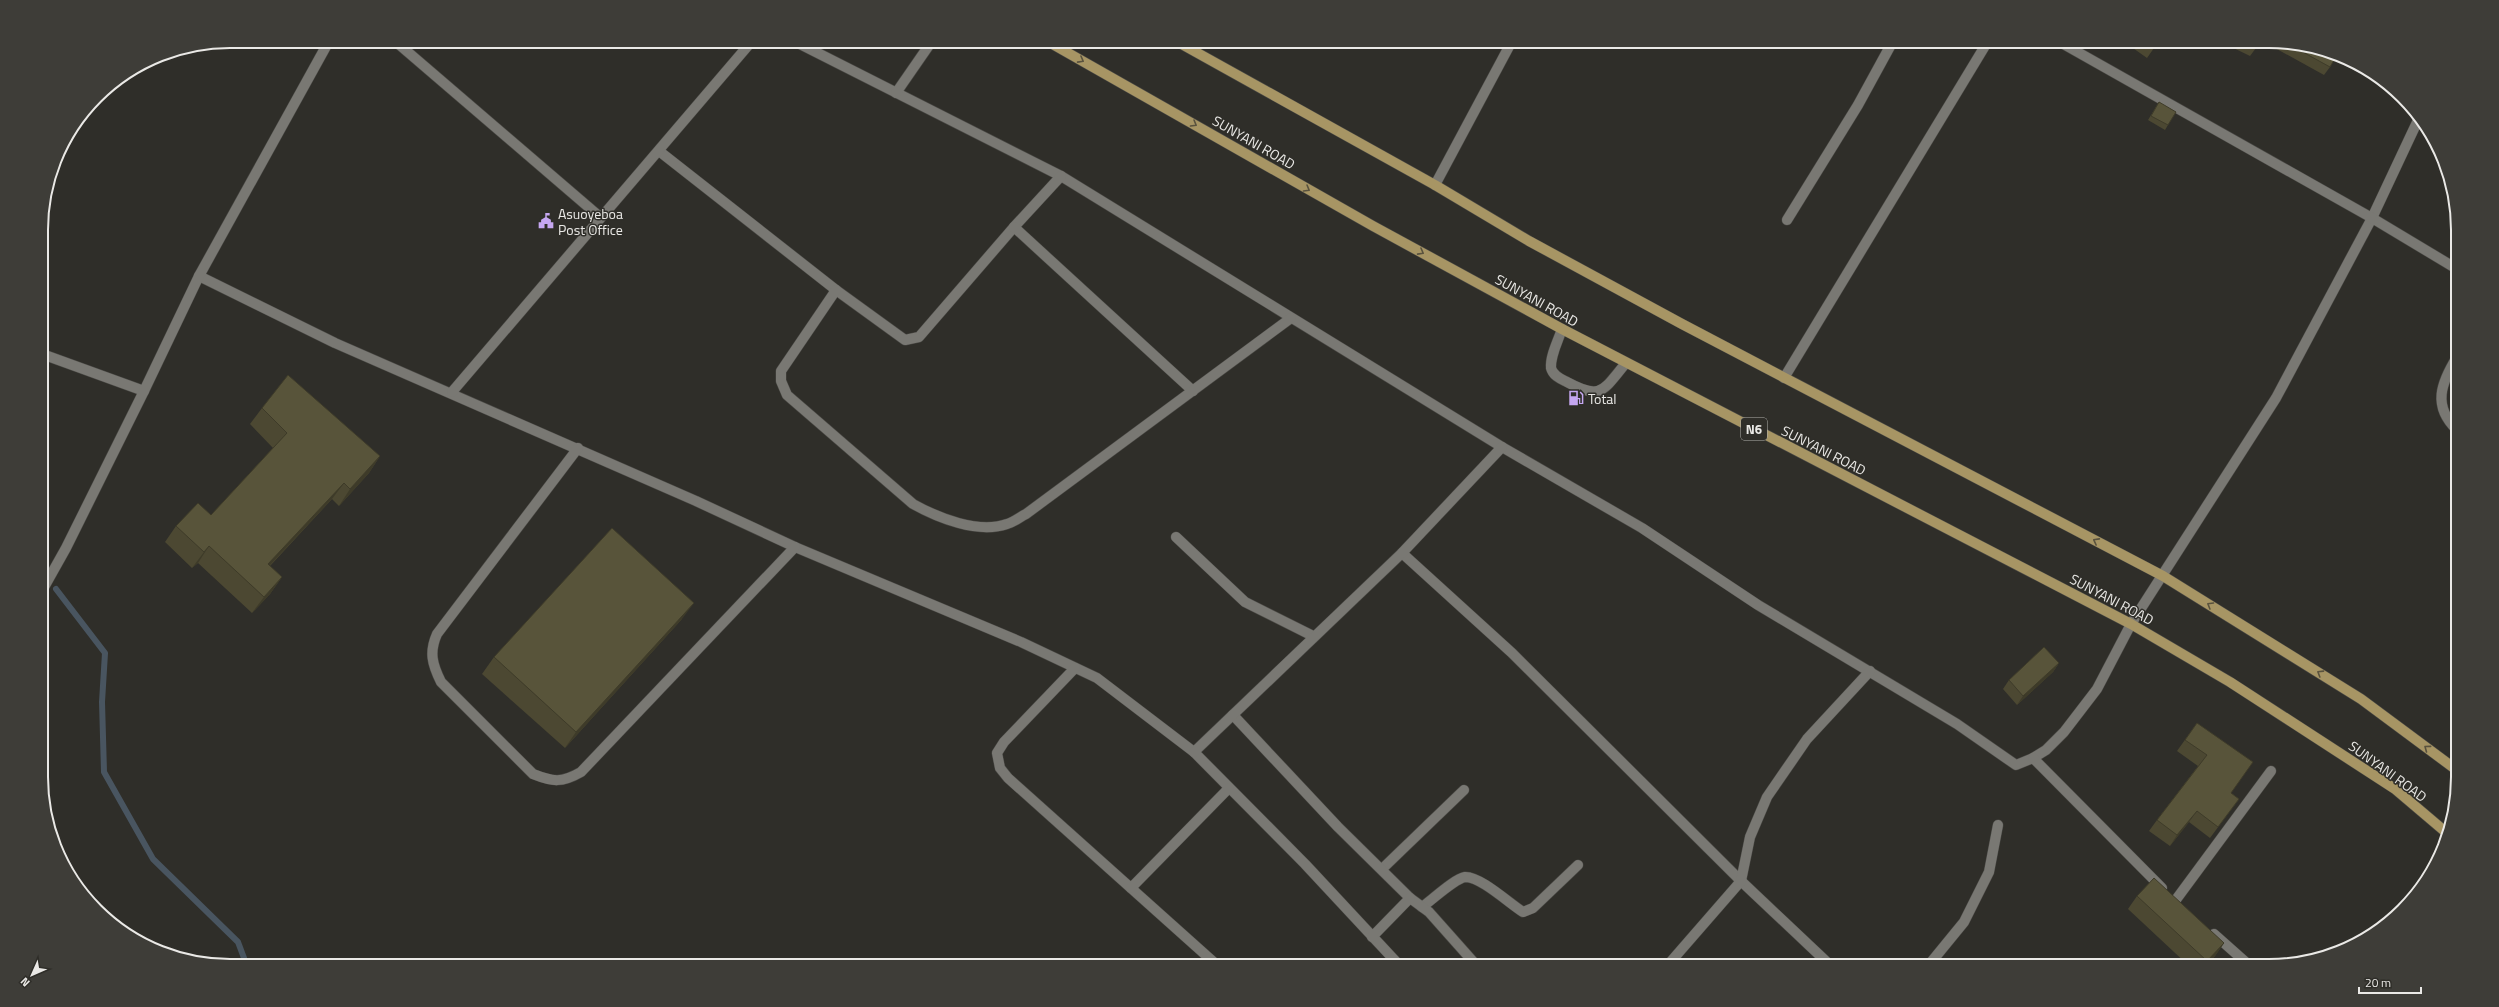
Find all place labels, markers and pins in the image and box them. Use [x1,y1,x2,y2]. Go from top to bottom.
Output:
place label: Asuoyeboa Post Office [558,203,623,240]
public building icon: Asuoyeboa Post Office [537,212,555,230]
place label: Total [1588,388,1617,409]
fuel station icon: Total [1567,389,1585,407]

